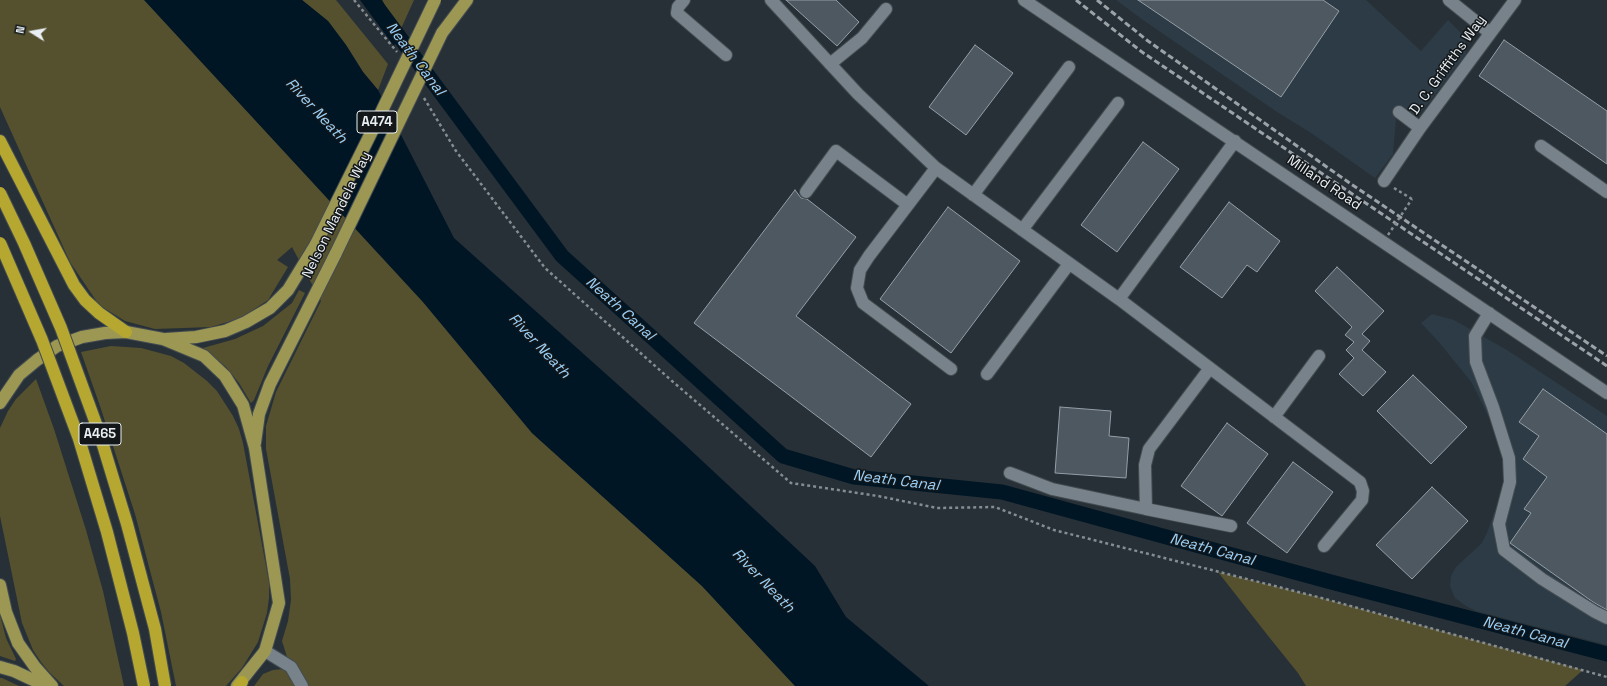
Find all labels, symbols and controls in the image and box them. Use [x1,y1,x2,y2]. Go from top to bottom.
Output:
north arrow [12,12,52,52]
street label: D. C. Griffiths Way [1406,12,1490,118]
water label: Neath Canal [382,19,448,99]
text: N [13,25,28,35]
water label: River Neath [281,75,351,147]
road number: A474 [357,111,397,133]
street label: Nelson Mandela Way [299,149,375,281]
street label: Milland Road [1284,152,1364,214]
water label: Neath Canal [582,273,658,345]
water label: River Neath [504,310,574,382]
road number: A465 [79,423,121,445]
water label: Neath Canal [852,467,940,495]
water label: Neath Canal [1168,530,1256,570]
water label: River Neath [728,545,798,617]
water label: Neath Canal [1481,613,1569,653]

